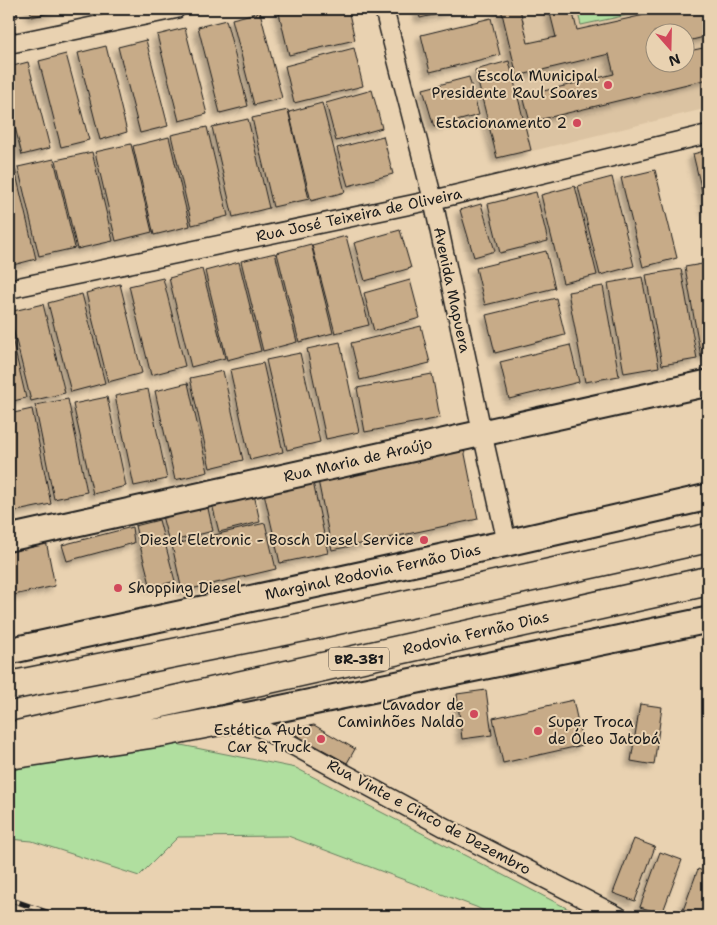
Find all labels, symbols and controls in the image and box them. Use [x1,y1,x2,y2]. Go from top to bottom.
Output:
north arrow [644,22,694,72]
text: N [666,50,683,71]
place label: Escola Municipal Presidente Raul Soares [432,66,598,103]
marker: Escola Municipal Presidente Raul Soares [602,79,614,91]
place label: Estacionamento 2 [436,113,567,133]
marker: Estacionamento 2 [571,117,583,129]
street label: Rua José Teixeira de Oliveira [254,183,464,247]
street label: Avenida Mapuera [429,225,475,355]
street label: Rua Maria de Araújo [282,433,434,487]
place label: Diesel Eletronic - Bosch Diesel Service [140,530,414,550]
marker: Diesel Eletronic - Bosch Diesel Service [418,534,430,546]
street label: Marginal Rodovia Fernão Dias [263,539,483,605]
place label: Shopping Diesel [128,578,241,598]
marker: Shopping Diesel [112,582,124,594]
street label: Rodovia Fernão Dias [401,606,551,660]
road number: BR-381 [329,648,389,671]
place label: Lavador de Caminhões Naldo [337,695,464,732]
marker: Lavador de Caminhões Naldo [468,708,480,720]
place label: Super Troca de Óleo Jatobá [548,712,661,749]
place label: Estética Auto Car & Truck [214,720,311,757]
marker: Super Troca de Óleo Jatobá [532,725,544,737]
marker: Estética Auto Car & Truck [315,733,327,745]
street label: Rua Vinte e Cinco de Dezembro [324,755,534,879]

